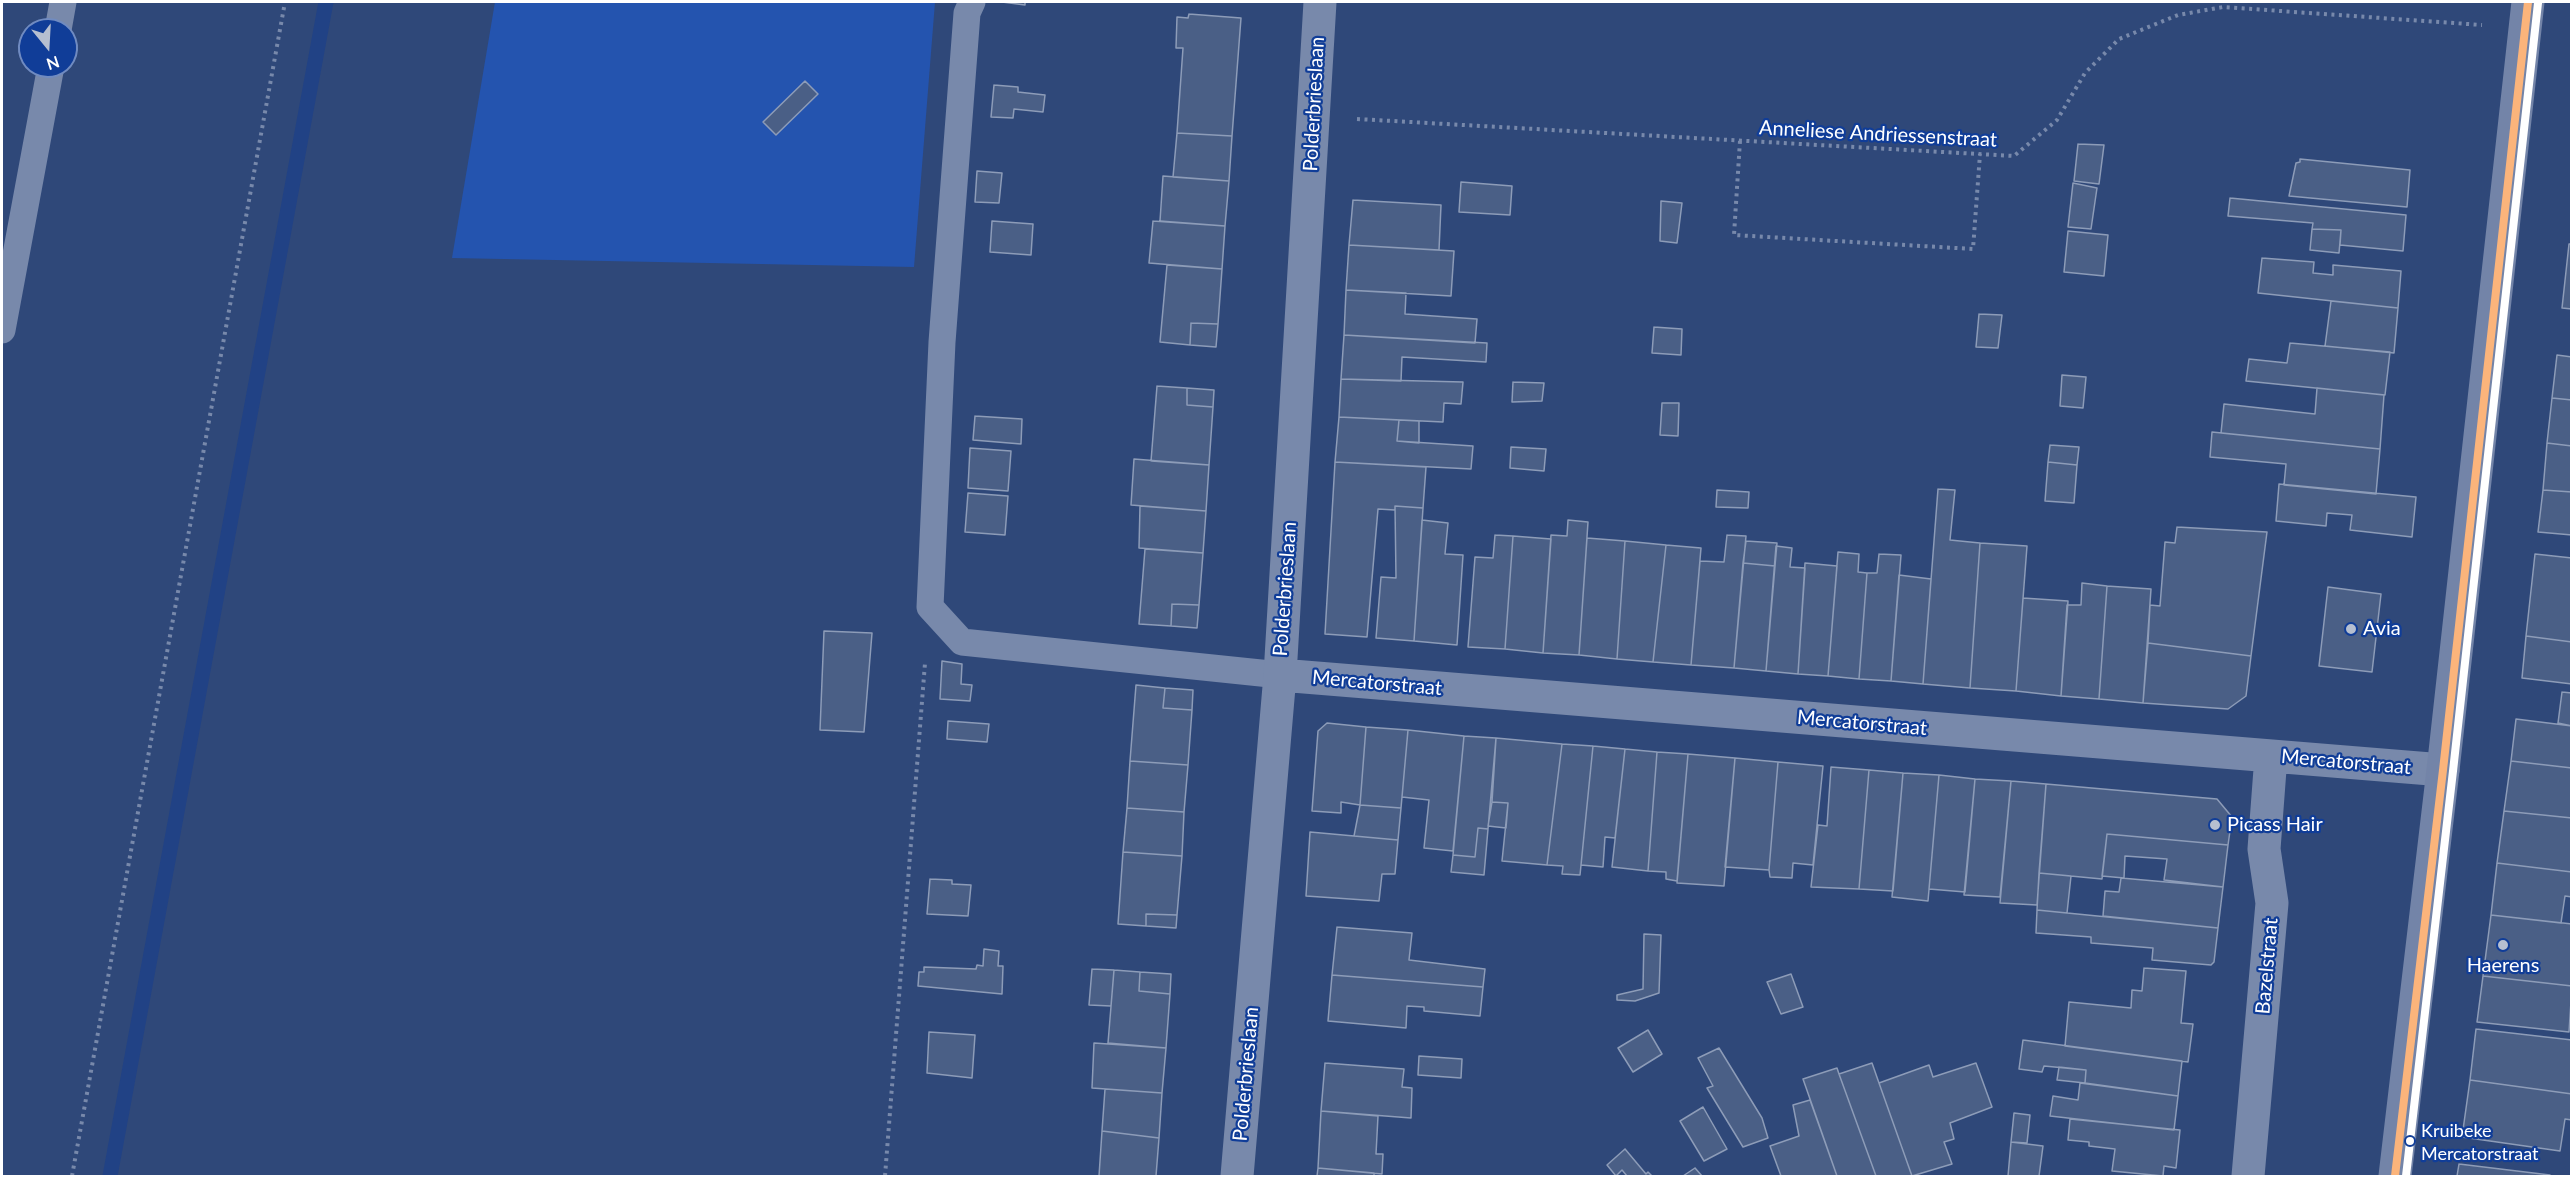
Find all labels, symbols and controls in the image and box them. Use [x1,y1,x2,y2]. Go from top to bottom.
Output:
north arrow [18,18,78,78]
street label: Polderbrieslaan [1298,36,1330,172]
text: N [44,53,62,75]
street label: Anneliese Andriessenstraat [1758,116,1998,152]
street label: Polderbrieslaan [1268,521,1302,657]
place label: Avia [2363,617,2401,641]
marker: Avia [2344,622,2358,636]
street label: Mercatorstraat [1311,665,1443,701]
street label: Mercatorstraat [1796,705,1928,741]
street label: Mercatorstraat [2280,744,2412,780]
place label: Picass Hair [2227,813,2323,837]
marker: Picass Hair [2208,818,2222,832]
street label: Bazelstraat [2251,917,2283,1015]
marker: Haerens [2496,938,2510,952]
place label: Haerens [2467,954,2539,978]
street label: Polderbrieslaan [1228,1006,1264,1142]
place label: Kruibeke Mercatorstraat [2421,1120,2539,1162]
marker: Kruibeke Mercatorstraat [2404,1135,2416,1147]

